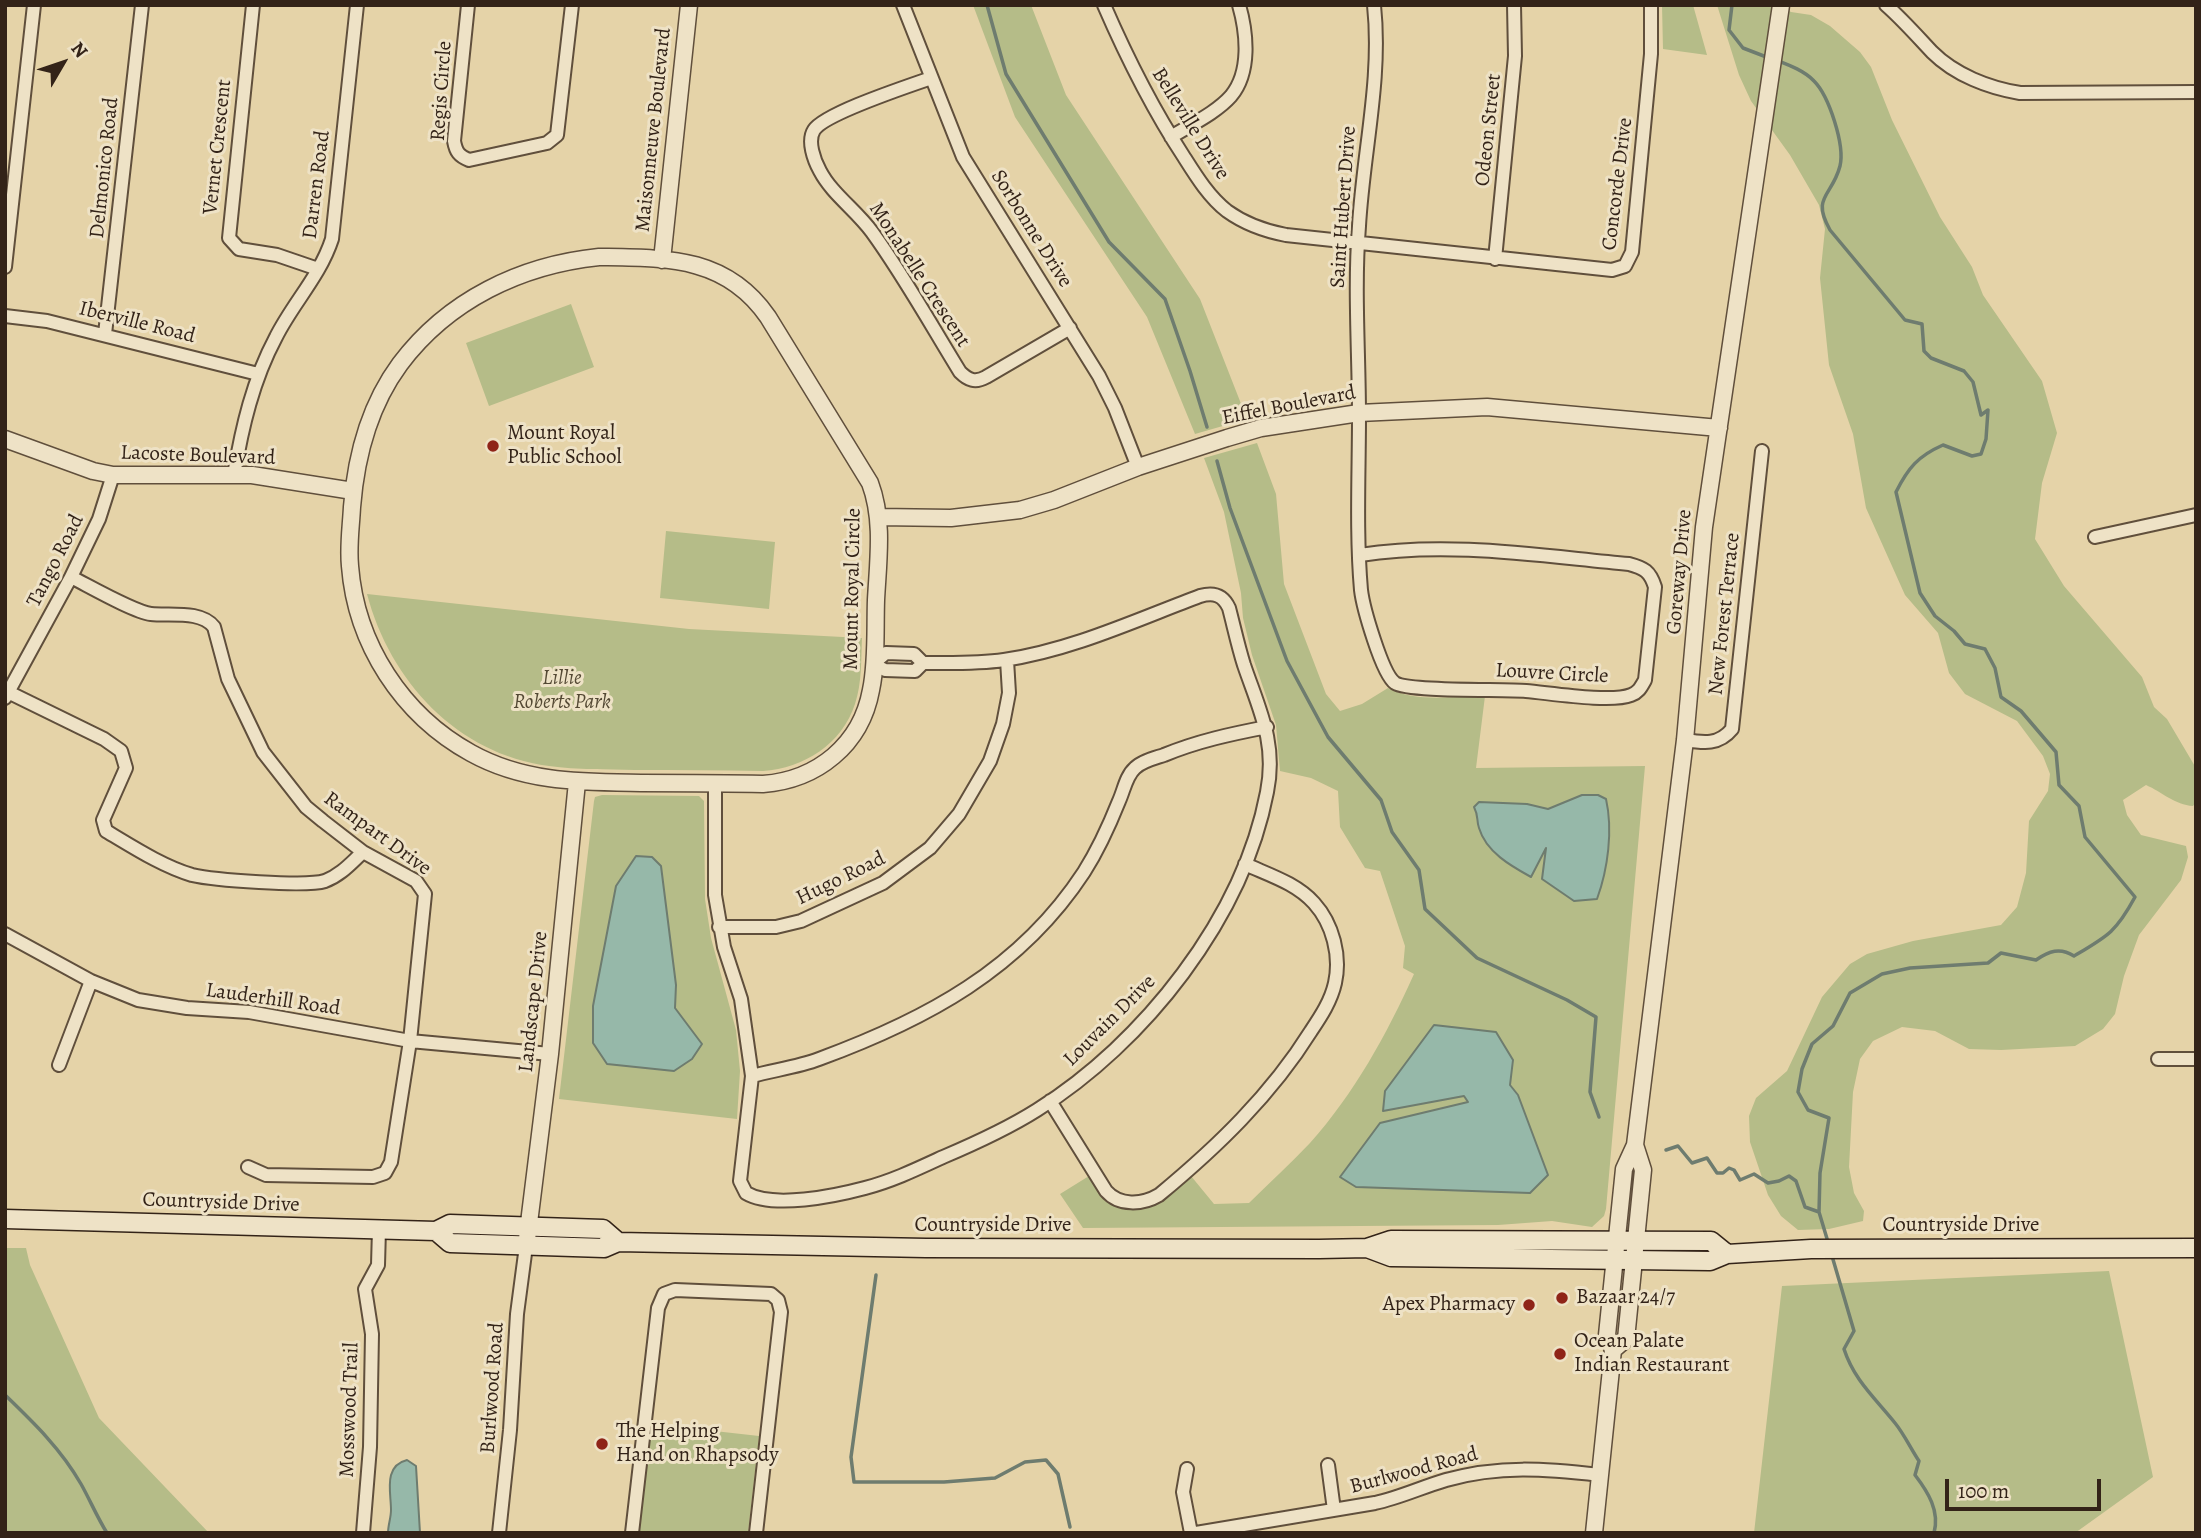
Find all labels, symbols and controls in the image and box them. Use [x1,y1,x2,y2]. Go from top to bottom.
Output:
street label: Maisonneuve Boulevard [631,27,677,233]
north arrow [28,28,98,98]
text: N [65,36,94,63]
street label: Regis Circle [426,40,458,142]
street label: Belleville Drive [1146,63,1234,185]
street label: Odeon Street [1471,73,1507,187]
street label: Vernet Crescent [198,78,238,216]
street label: Delmonico Road [85,96,125,240]
street label: Concorde Drive [1597,116,1639,252]
street label: Saint Hubert Drive [1326,125,1362,289]
street label: Darren Road [298,129,336,241]
street label: Sorbonne Drive [985,165,1077,293]
street label: Monabelle Crescent [863,198,975,352]
street label: Iberville Road [76,296,198,350]
street label: Eiffel Boulevard [1220,381,1358,431]
place label: Mount Royal Public School [507,421,622,471]
marker: Mount Royal Public School [485,438,501,454]
street label: Lacoste Boulevard [120,441,276,471]
street label: Mount Royal Circle [839,508,867,670]
street label: Goreway Drive [1662,508,1698,636]
street label: Tango Road [22,510,90,612]
street label: New Forest Terrace [1704,531,1746,697]
street label: Louvre Circle [1495,658,1609,690]
park label: Lillie Roberts Park [513,666,611,716]
street label: Rampart Drive [318,787,436,881]
street label: Hugo Road [792,847,890,911]
street label: Landscape Drive [514,930,554,1074]
street label: Louvain Drive [1059,970,1161,1072]
street label: Lauderhill Road [204,978,342,1022]
street label: Countryside Drive [142,1188,300,1218]
street label: Countryside Drive [914,1213,1072,1239]
street label: Countryside Drive [1882,1213,2040,1239]
place label: Bazaar 24/7 [1576,1285,1675,1311]
marker: Bazaar 24/7 [1554,1290,1570,1306]
place label: Apex Pharmacy [1383,1292,1515,1318]
marker: Apex Pharmacy [1521,1297,1537,1313]
street label: Burlwood Road [476,1321,510,1455]
place label: Ocean Palate Indian Restaurant [1574,1329,1730,1379]
street label: Mosswood Trail [335,1342,365,1478]
marker: Ocean Palate Indian Restaurant [1552,1346,1568,1362]
place label: The Helping Hand on Rhapsody [616,1419,779,1469]
marker: The Helping Hand on Rhapsody [594,1436,610,1452]
street label: Burlwood Road [1347,1442,1481,1500]
scale bar [1949,1464,2105,1508]
text: 100 m [1958,1477,2009,1505]

